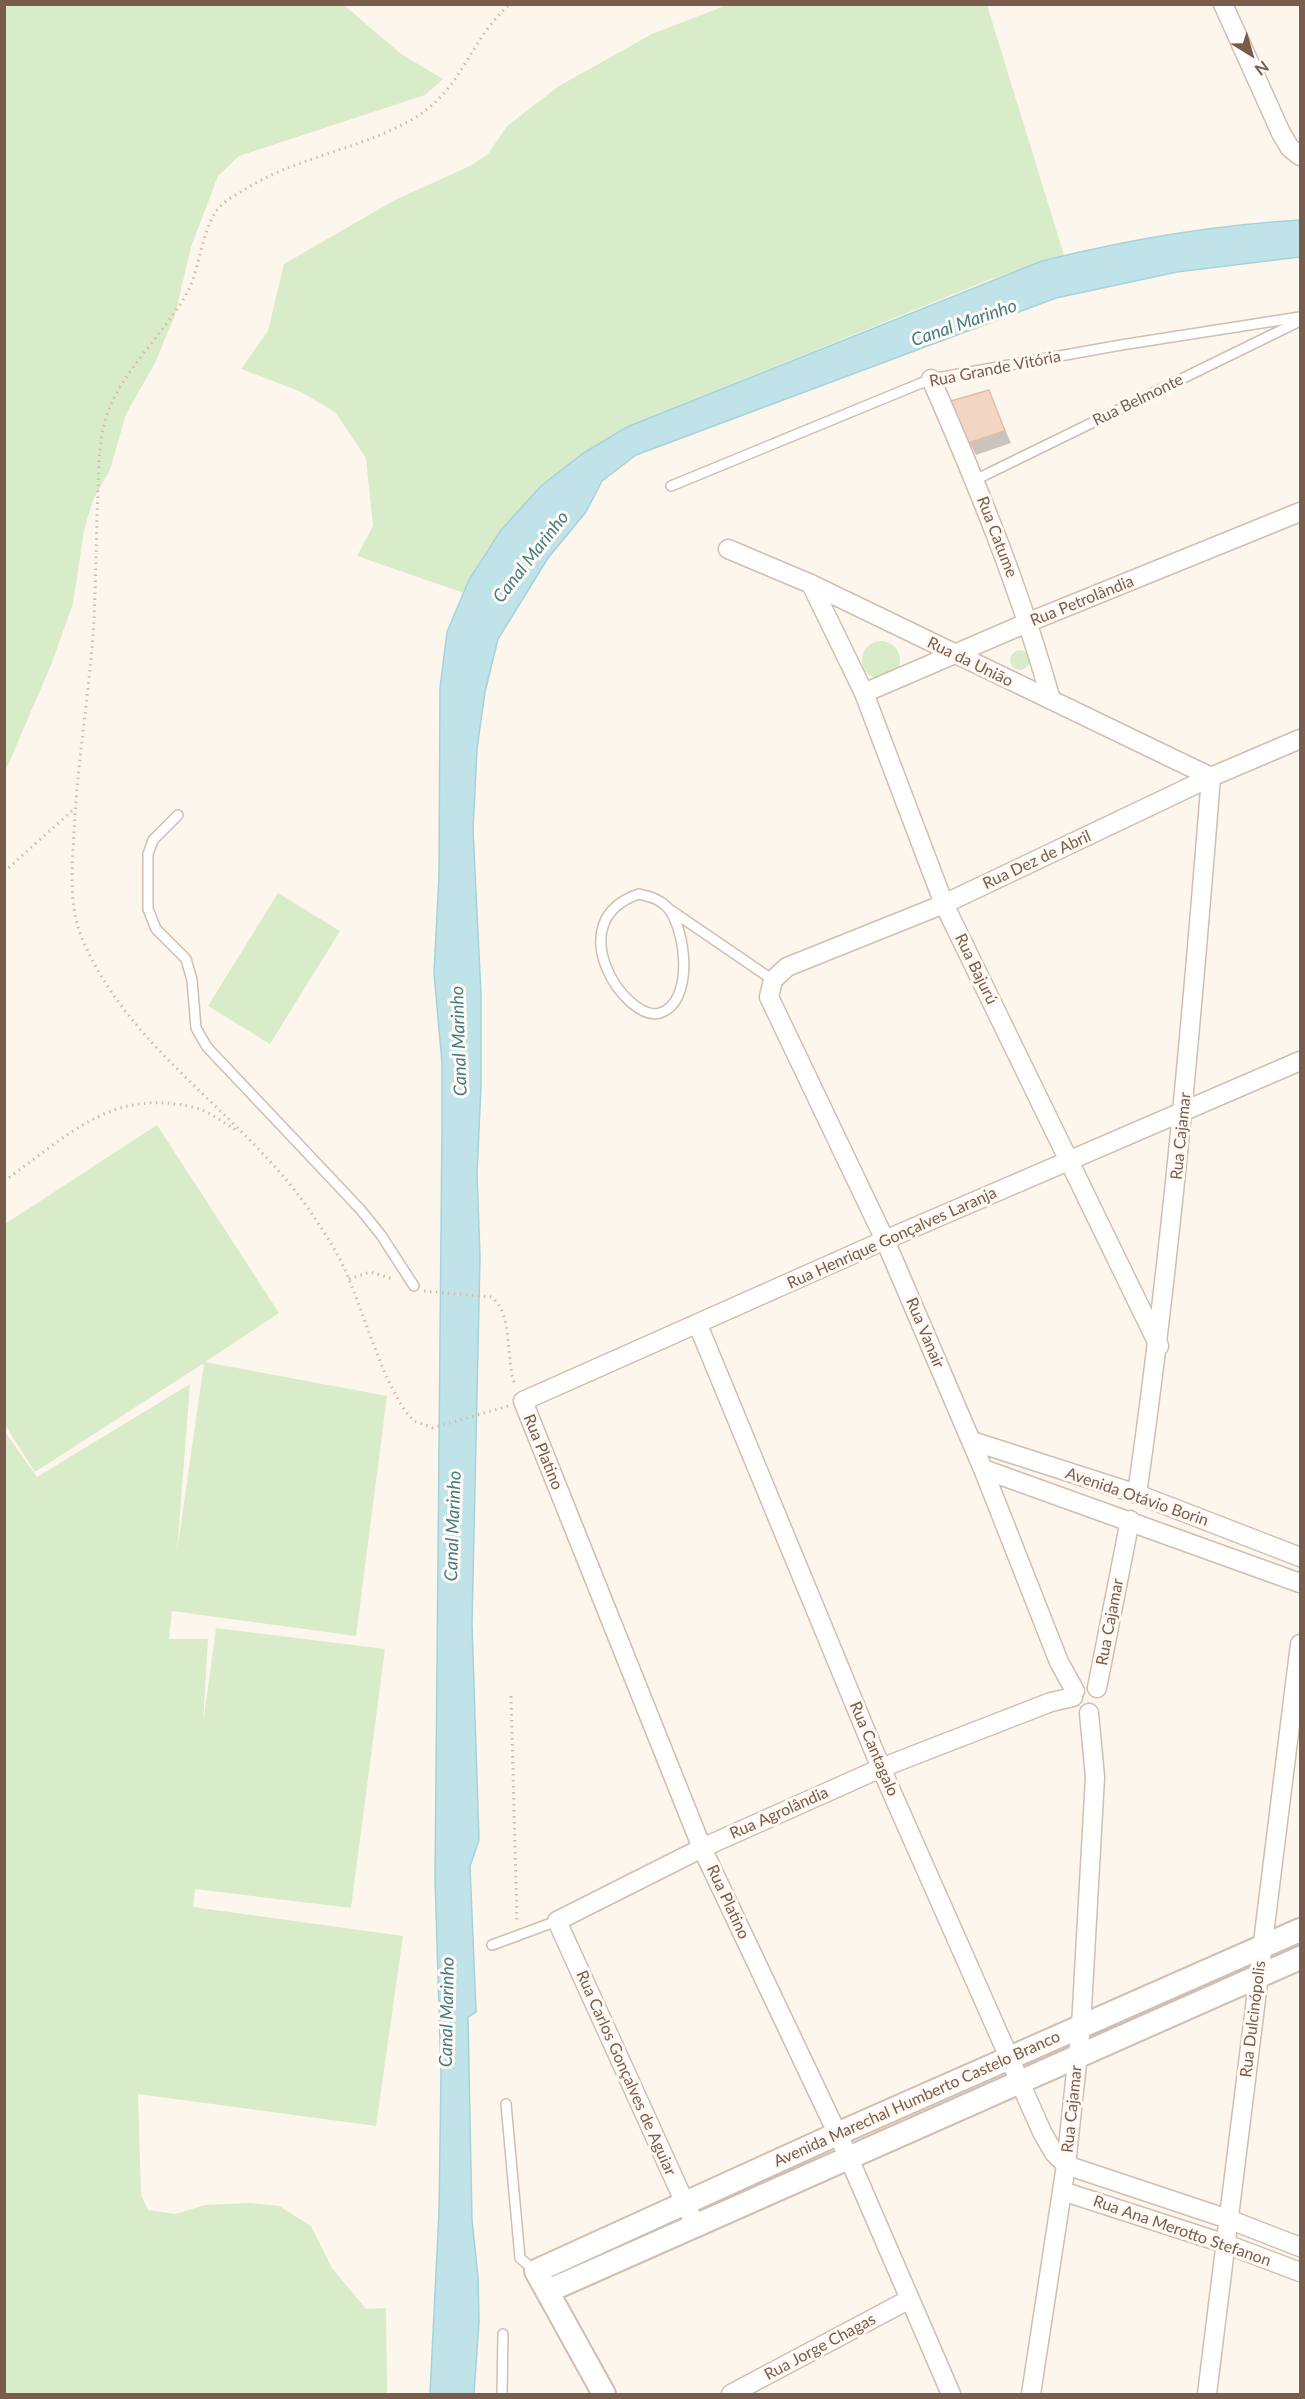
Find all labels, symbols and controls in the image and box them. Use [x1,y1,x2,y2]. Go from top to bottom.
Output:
north arrow [1221,24,1281,84]
text: N [1251,57,1273,80]
water label: Canal Marinho [908,295,1020,351]
street label: Rua Grande Vitória [928,347,1062,391]
street label: Rua Belmonte [1090,370,1186,430]
street label: Rua Catume [973,494,1021,580]
water label: Canal Marinho [488,507,574,607]
street label: Rua Petrolândia [1027,572,1137,630]
street label: Rua da União [924,633,1016,691]
street label: Rua Dez de Abril [980,827,1094,893]
street label: Rua Bajurú [951,930,1001,1008]
water label: Canal Marinho [446,985,472,1097]
street label: Rua Cajamar [1167,1091,1195,1181]
street label: Rua Henrique Gonçalves Laranja [784,1183,1000,1293]
street label: Rua Vanair [902,1295,948,1371]
street label: Rua Platino [519,1411,567,1493]
street label: Avenida Otávio Borin [1063,1464,1211,1530]
water label: Canal Marinho [440,1470,466,1582]
street label: Rua Cajamar [1092,1577,1128,1667]
street label: Rua Cantagalo [845,1699,903,1799]
street label: Rua Agrolândia [727,1783,831,1843]
street label: Rua Platino [702,1862,754,1942]
water label: Canal Marinho [435,1957,459,2067]
street label: Rua Dulcinópolis [1236,1960,1270,2078]
street label: Rua Carlos Gonçalves de Aguiar [572,1967,680,2179]
street label: Avenida Marechal Humberto Castelo Branco [771,2027,1063,2171]
street label: Rua Cajamar [1058,2064,1086,2154]
street label: Rua Ana Merotto Stefanon [1091,2192,1273,2270]
street label: Rua Jorge Chagas [761,2310,879,2384]

